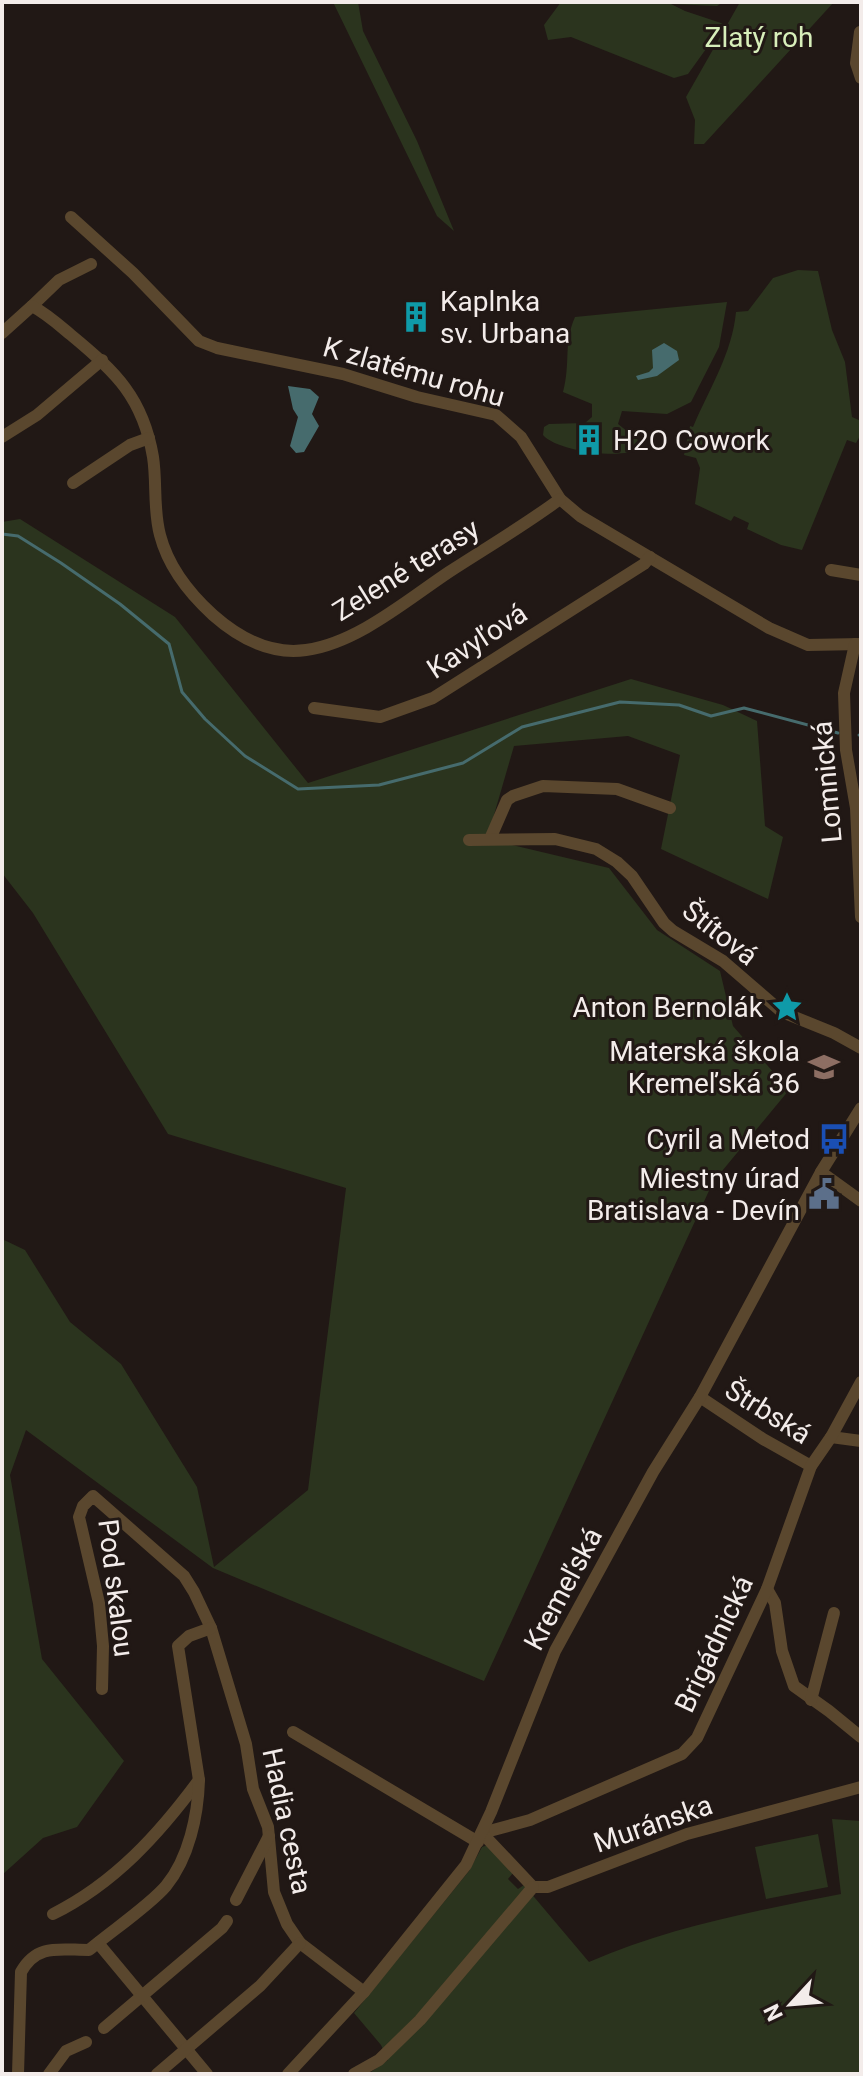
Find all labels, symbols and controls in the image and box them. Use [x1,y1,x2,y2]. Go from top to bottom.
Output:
park label: Zlatý roh [705,21,813,54]
place label: Kaplnka sv. Urbana [440,285,570,350]
building icon: Kaplnka sv. Urbana [399,300,433,334]
street label: K zlatému rohu [319,330,509,414]
building icon: H2O Cowork [572,423,606,457]
place label: H2O Cowork [613,424,771,457]
street label: Zelené terasy [327,512,485,628]
street label: Kavyľová [421,596,533,686]
street label: Lomnická [805,720,849,844]
street label: Štítová [676,894,764,972]
place icon: Anton Bernolák [770,990,804,1024]
place label: Anton Bernolák [573,991,764,1024]
place label: Materská škola Kremeľská 36 [609,1035,800,1100]
school or university icon: Materská škola Kremeľská 36 [807,1050,841,1084]
bus stop icon: Cyril a Metod [817,1122,851,1156]
place label: Cyril a Metod [646,1123,810,1156]
place label: Miestny úrad Bratislava - Devín [587,1162,800,1227]
public building icon: Miestny úrad Bratislava - Devín [807,1177,841,1211]
street label: Štrbská [719,1373,817,1451]
street label: Pod skalou [91,1517,141,1659]
street label: Kremeľská [517,1522,609,1656]
street label: Brigádnická [668,1570,760,1718]
street label: Hadia cesta [255,1745,319,1897]
street label: Muránska [589,1788,717,1860]
north arrow [751,1964,831,2044]
text: N [759,2000,788,2025]

